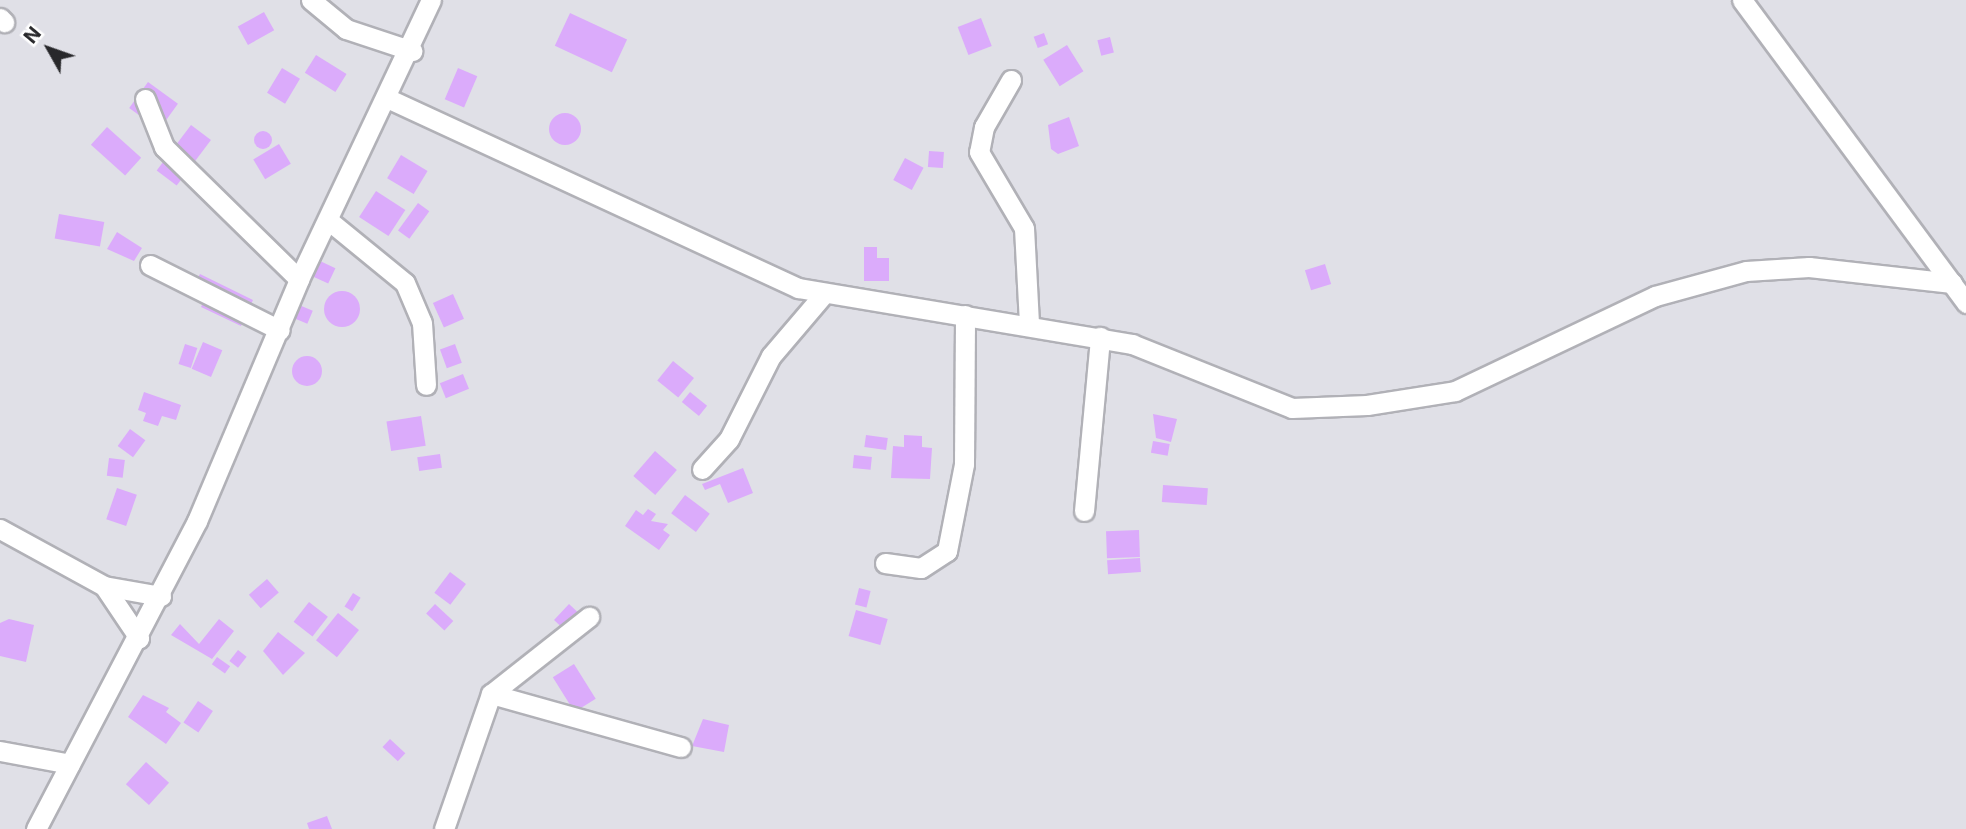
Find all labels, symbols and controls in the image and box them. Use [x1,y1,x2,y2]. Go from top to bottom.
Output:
north arrow [14,14,84,84]
text: N [19,22,46,48]

